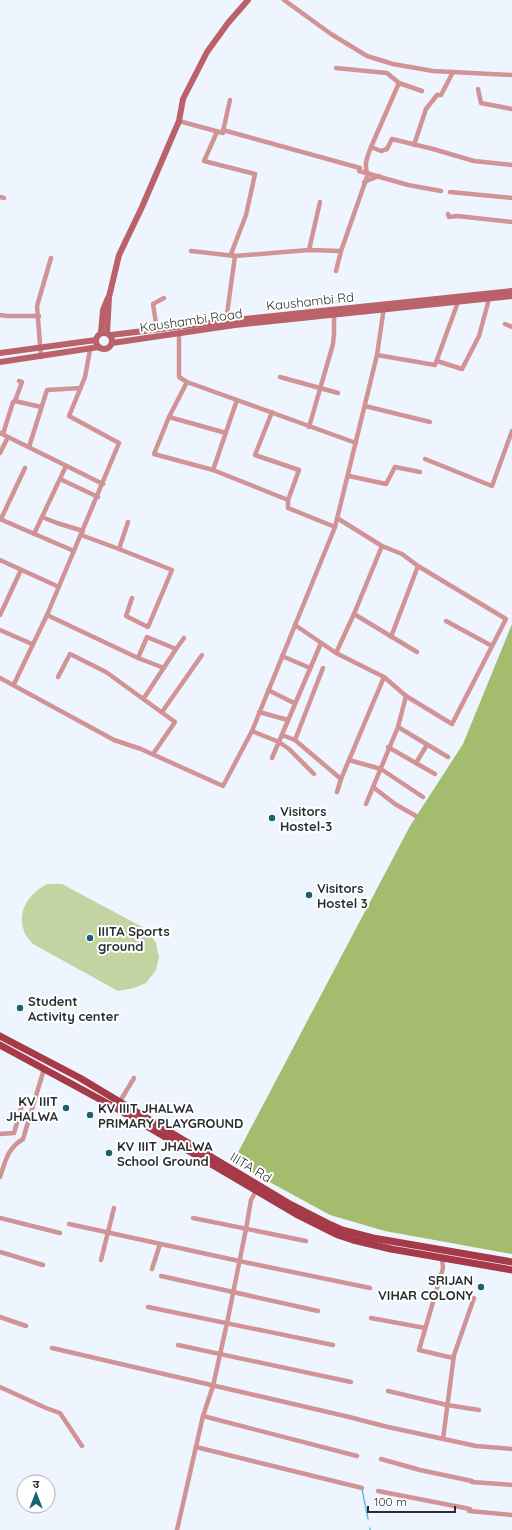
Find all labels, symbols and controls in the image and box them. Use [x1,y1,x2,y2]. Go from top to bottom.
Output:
street label: Kaushambi Rd [265,288,355,314]
street label: Kaushambi Road [139,305,243,335]
place label: Visitors Hostel-3 [280,803,332,834]
marker: Visitors Hostel-3 [267,813,277,823]
place label: Visitors Hostel 3 [317,880,368,911]
marker: Visitors Hostel 3 [304,890,314,900]
place label: IIITA Sports ground [98,923,170,954]
marker: IIITA Sports ground [85,933,95,943]
place label: Student Activity center [28,993,120,1024]
marker: Student Activity center [15,1003,25,1013]
place label: KV IIIT JHALWA [6,1093,59,1124]
place label: KV IIIT JHALWA PRIMARY PLAYGROUND [98,1100,243,1131]
marker: KV IIIT JHALWA [61,1103,71,1113]
marker: KV IIIT JHALWA PRIMARY PLAYGROUND [85,1110,95,1120]
place label: KV IIIT JHALWA School Ground [117,1138,213,1169]
marker: KV IIIT JHALWA School Ground [104,1148,114,1158]
street label: IIITA Rd [227,1148,275,1186]
place label: SRIJAN VIHAR COLONY [378,1272,473,1303]
marker: SRIJAN VIHAR COLONY [476,1282,486,1292]
north arrow [16,1474,56,1514]
text: उ [33,1477,40,1491]
scale bar [368,1488,455,1514]
text: 100 m [374,1494,407,1509]

